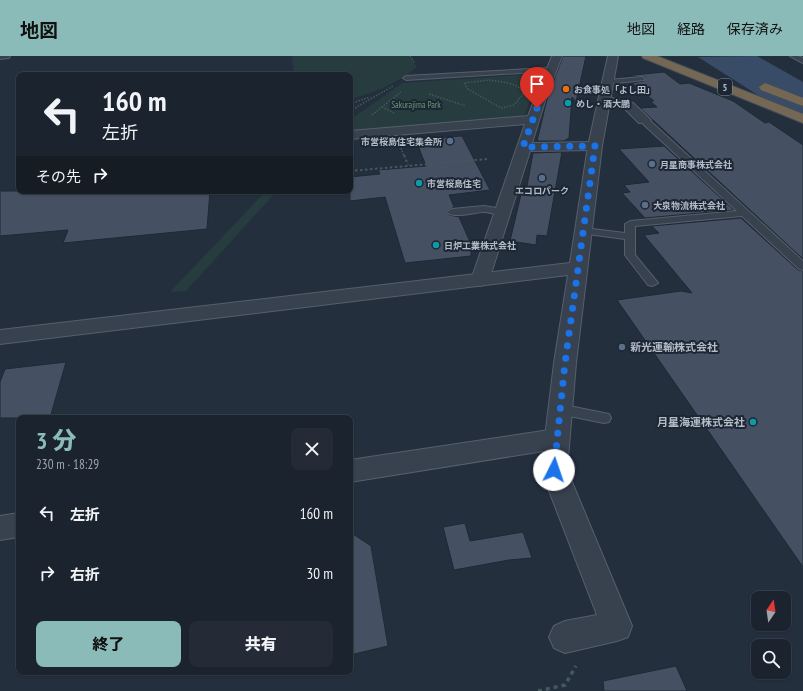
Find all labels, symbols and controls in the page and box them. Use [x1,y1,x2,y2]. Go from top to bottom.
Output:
text: 地図 [20,18,58,42]
text: 地図 [627,20,655,38]
text: 経路 [677,20,705,38]
text: 保存済み [727,20,783,38]
pin [520,67,554,108]
icon: arrive [526,73,548,95]
road number: 5 [718,79,732,95]
text: 160 m [102,82,166,119]
marker: お食事処「よし田」 [561,84,571,94]
place label: お食事処「よし田」 [574,84,655,95]
icon: left [36,88,88,140]
marker: めし・酒大鵬 [563,98,573,108]
place label: めし・酒大鵬 [576,98,630,109]
park label: Sakurajima Park [391,99,441,111]
text: 左折 [102,121,138,144]
place label: 市営桜島住宅集会所 [361,136,442,147]
marker: 市営桜島住宅集会所 [445,136,455,146]
marker: 月星商事株式会社 [647,159,657,169]
place label: 月星商事株式会社 [660,159,732,170]
icon: right [89,164,111,186]
text: その先 [36,167,81,186]
marker: エコロパーク [537,173,547,183]
marker: 市営桜島住宅 [414,178,424,188]
place label: 市営桜島住宅 [427,178,481,189]
place label: エコロパーク [515,185,569,196]
marker: 大泉物流株式会社 [640,200,650,210]
place label: 大泉物流株式会社 [653,200,725,211]
marker: 日炉工業株式会社 [431,240,441,250]
place label: 日炉工業株式会社 [444,240,516,251]
place label: 新光運輸株式会社 [630,340,718,354]
marker: 新光運輸株式会社 [617,342,627,352]
place label: 月星海運株式会社 [657,415,745,429]
marker: 月星海運株式会社 [748,417,758,427]
text: 3 分 [36,425,76,456]
button: close [291,428,333,470]
position arrow [533,449,575,491]
text: 230 m · 18:29 [36,456,99,473]
icon: left [36,502,58,524]
text: 160 m [300,504,333,523]
text: 左折 [70,505,100,524]
icon: right [36,562,58,584]
text: 30 m [307,564,333,583]
text: 右折 [70,565,100,584]
north arrow [751,591,791,631]
map controls [751,591,791,679]
button: 終了 [36,621,181,667]
button: 共有 [189,621,333,667]
button: search [751,639,791,679]

